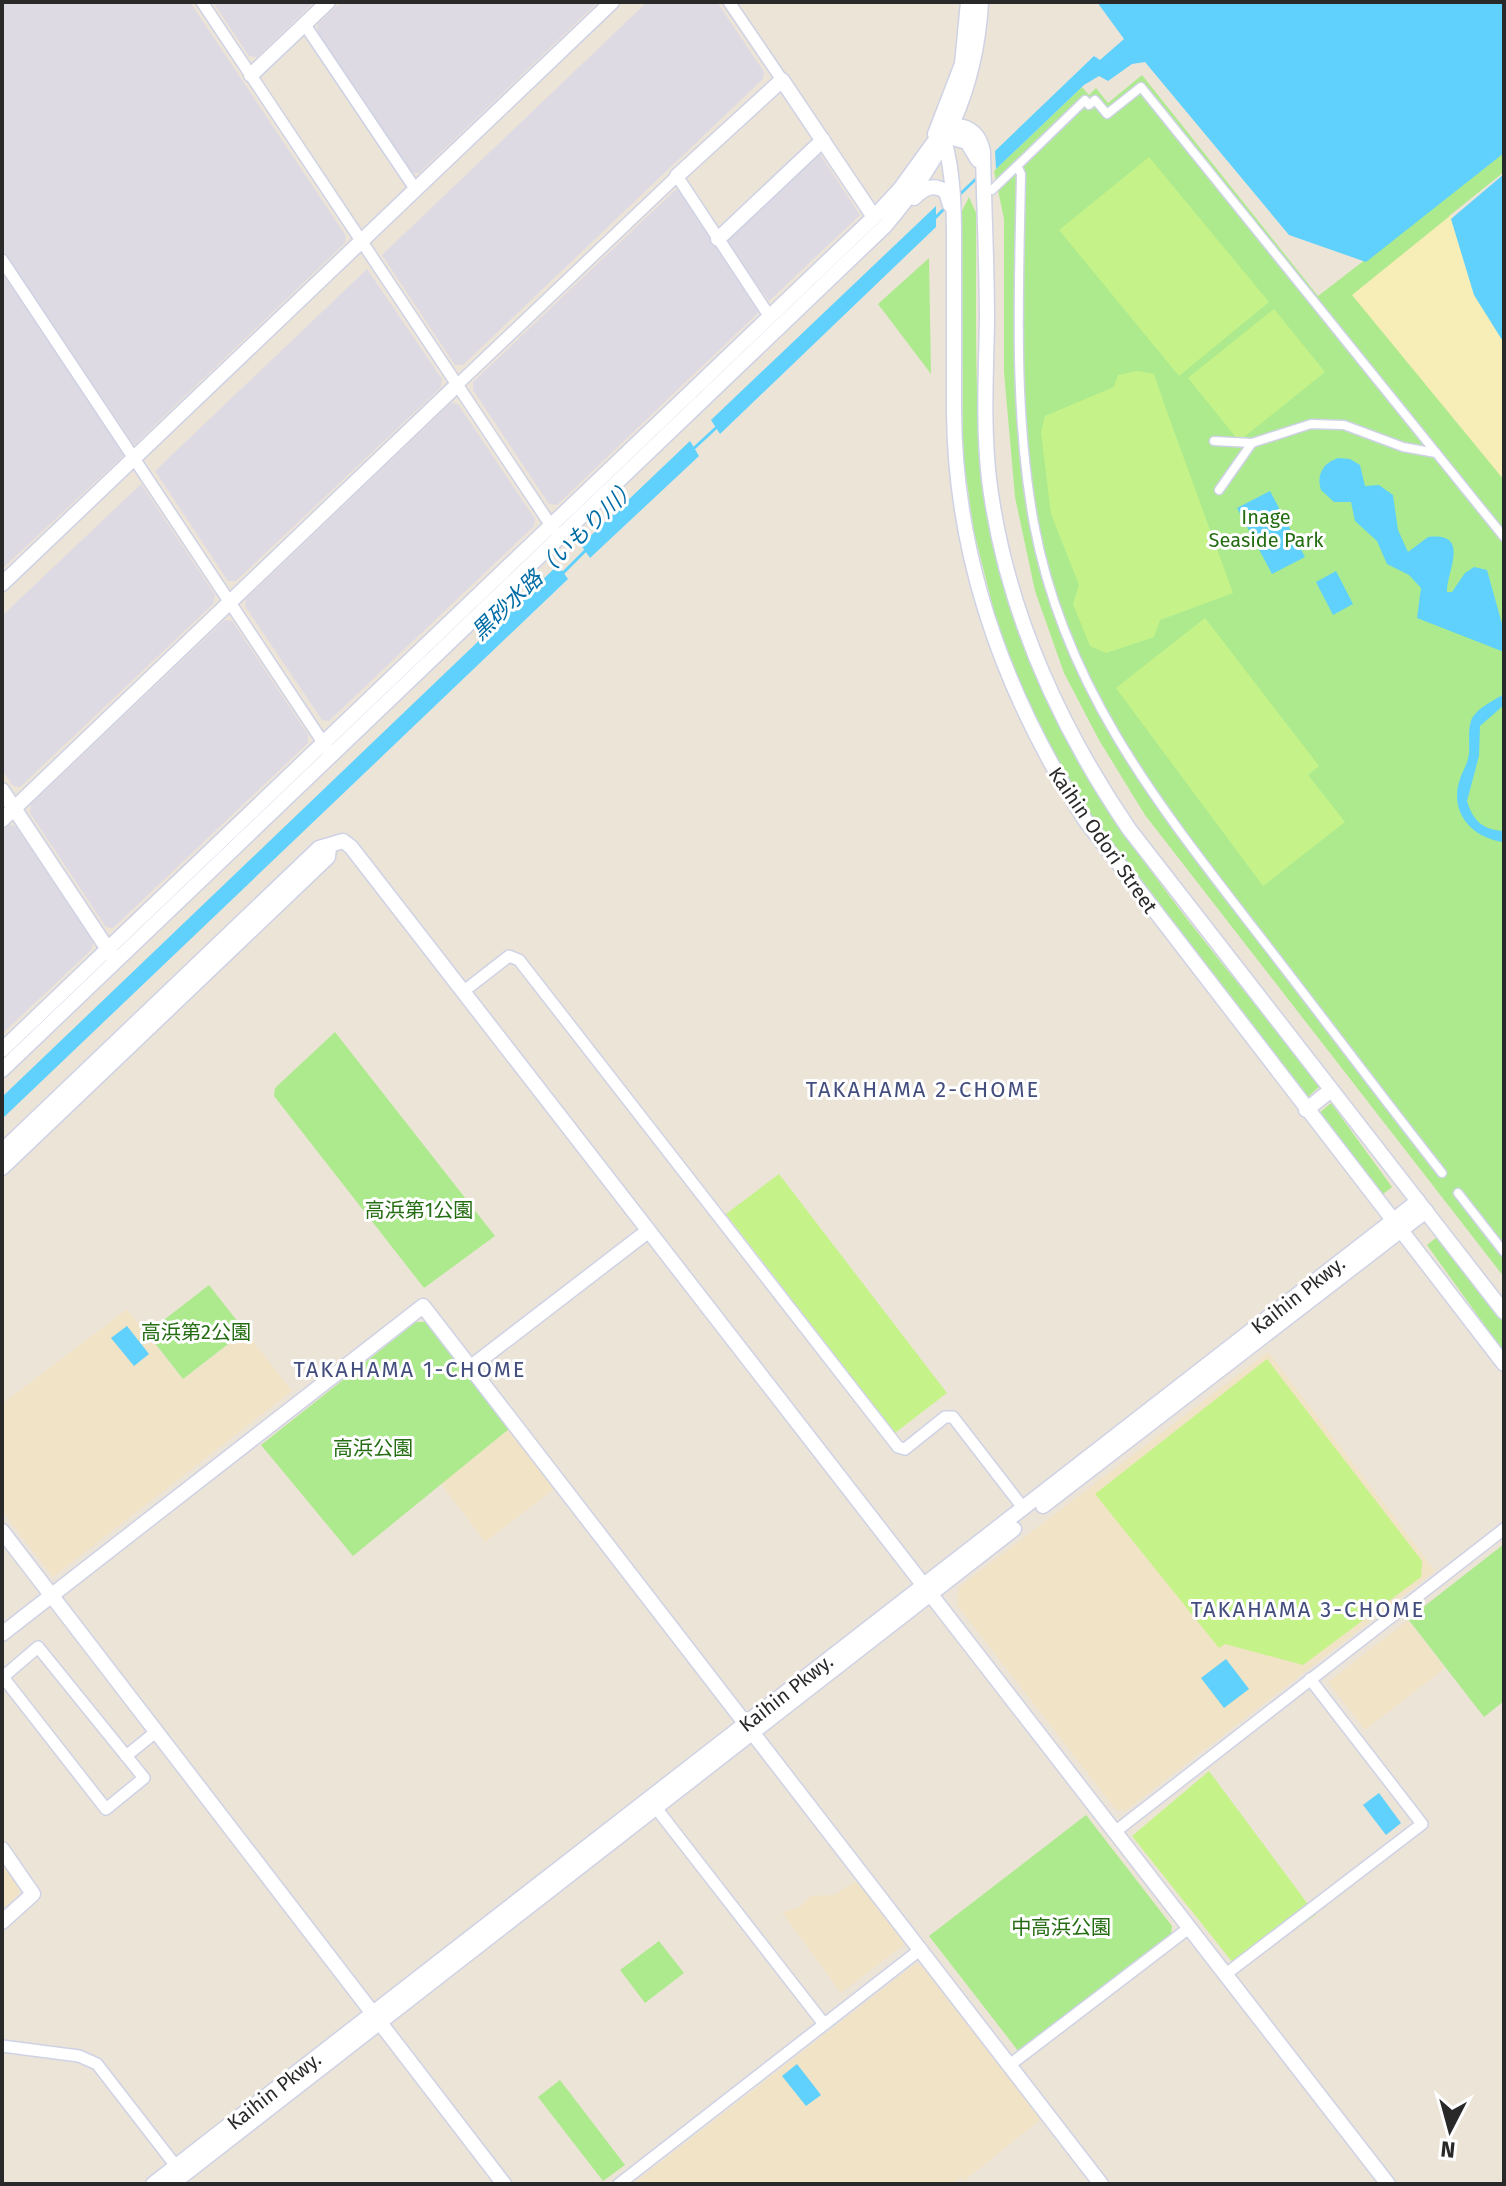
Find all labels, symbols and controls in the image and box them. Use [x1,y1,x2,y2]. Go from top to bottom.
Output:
water label: 黒砂水路（いもり川） [466,473,643,645]
park label: Inage Seaside Park [1209,505,1324,552]
street label: Kaihin Odori Street [1044,762,1163,918]
district label: TAKAHAMA 2-CHOME [806,1076,1040,1103]
park label: 高浜第1公園 [365,1198,473,1222]
street label: Kaihin Pkwy. [1246,1251,1350,1339]
park label: 高浜第2公園 [141,1320,251,1344]
district label: TAKAHAMA 1-CHOME [293,1356,527,1383]
park label: 高浜公園 [333,1436,413,1460]
district label: TAKAHAMA 3-CHOME [1191,1596,1425,1623]
street label: Kaihin Pkwy. [734,1649,838,1737]
park label: 中高浜公園 [1011,1915,1111,1939]
street label: Kaihin Pkwy. [222,2047,326,2135]
north arrow [1410,2090,1490,2170]
text: N [1439,2135,1457,2164]

